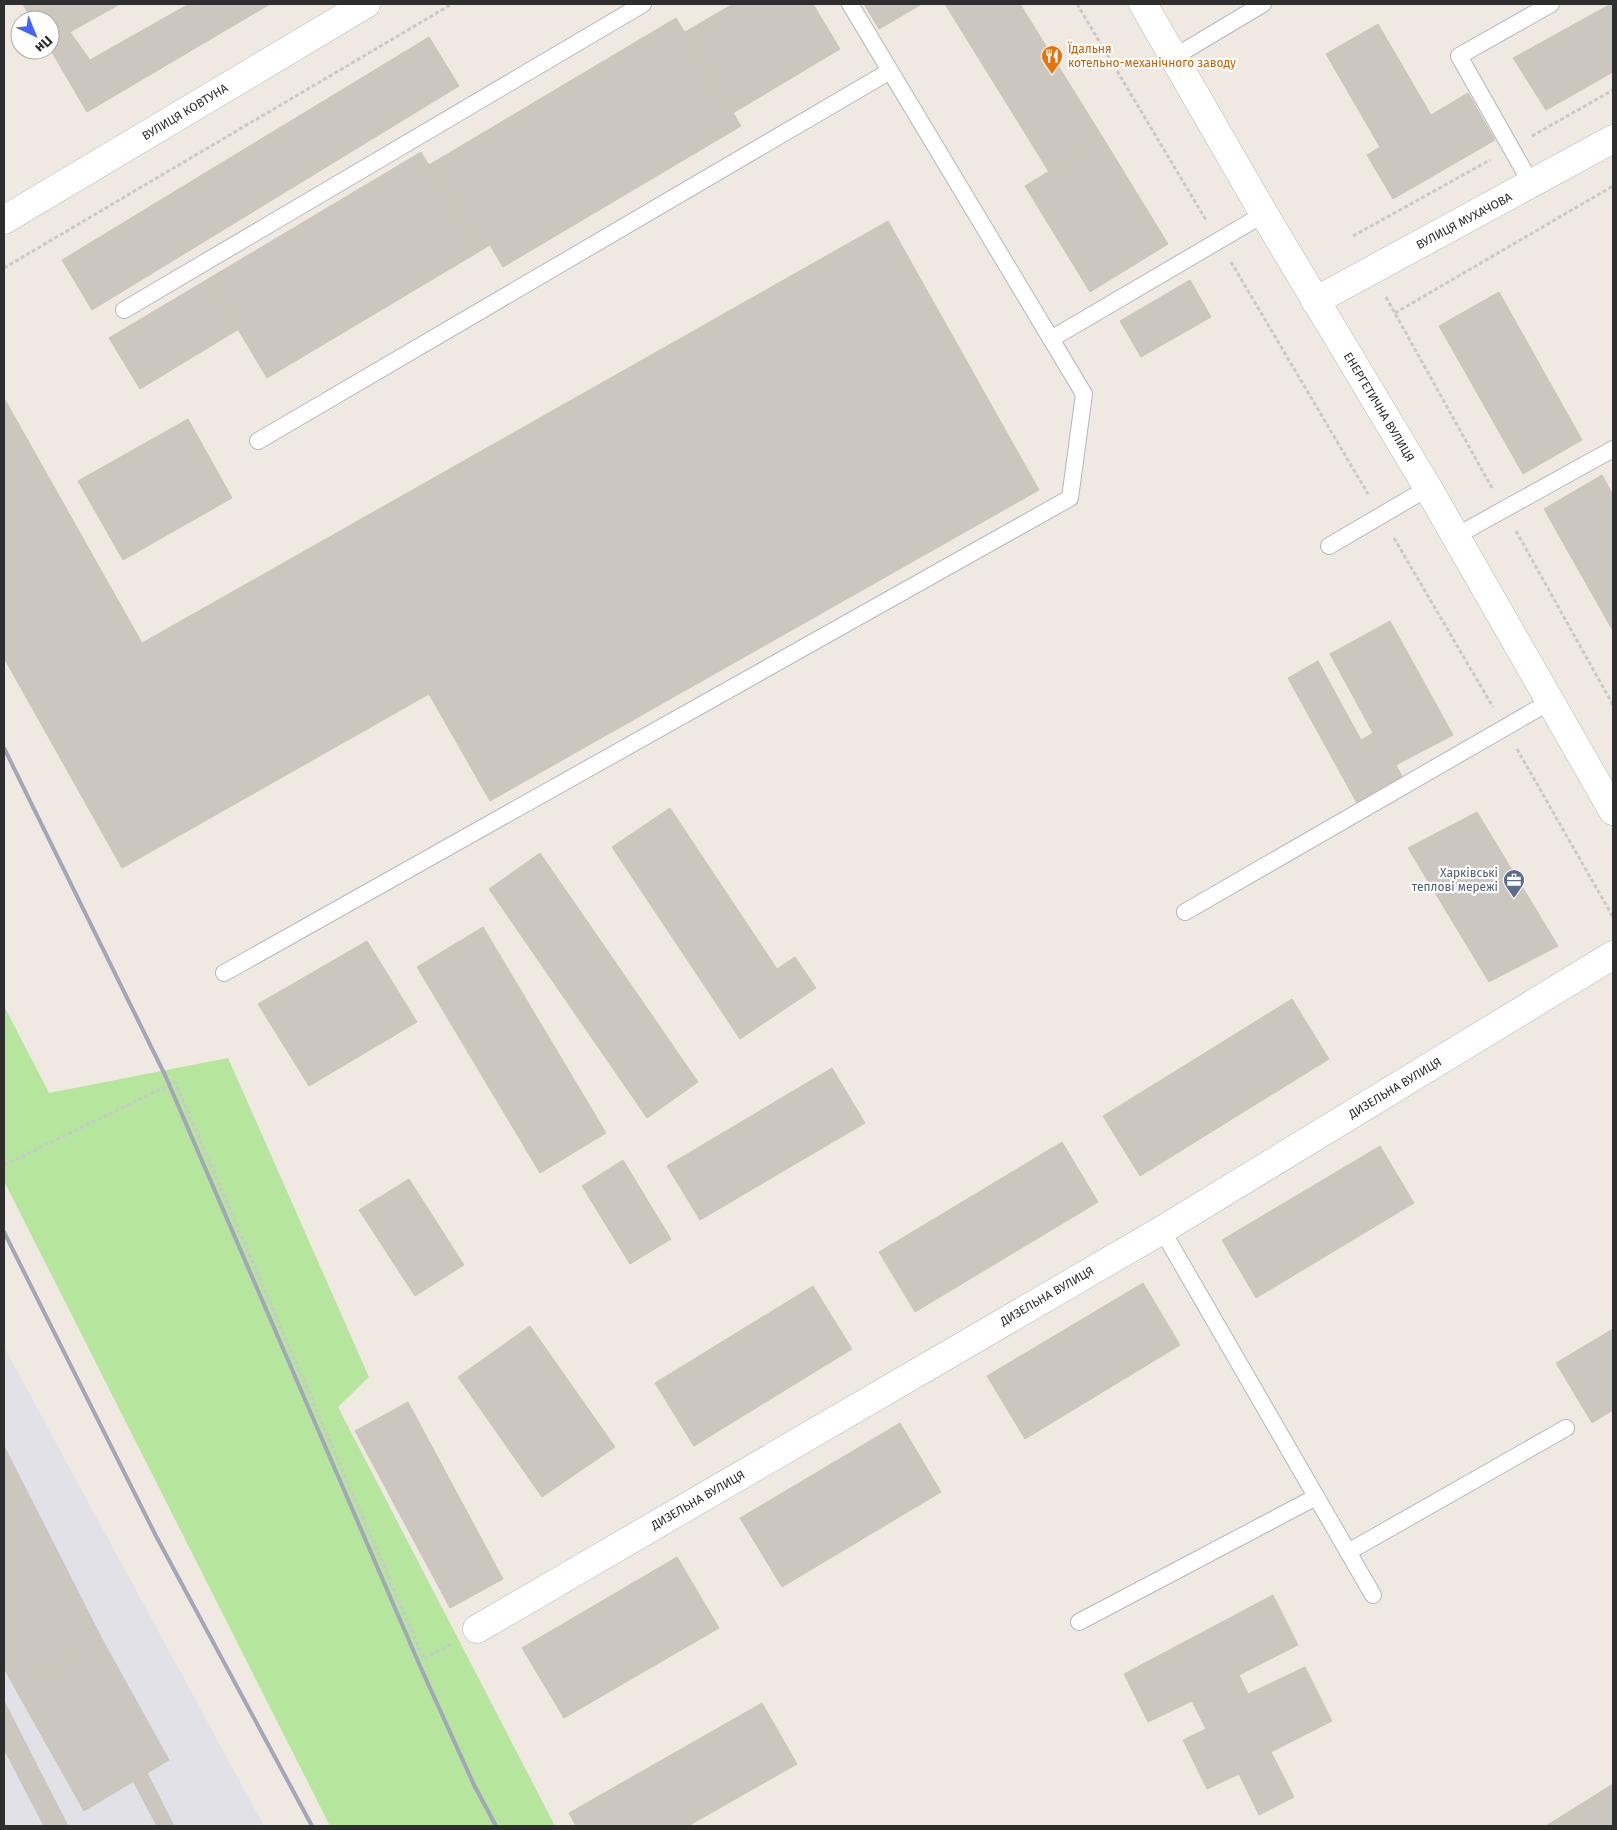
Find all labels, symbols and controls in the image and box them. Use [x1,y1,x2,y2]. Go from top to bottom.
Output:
north arrow [10,10,60,60]
text: Пн [31,32,56,56]
place label: Їдальня котельно-механічного заводу [1067,41,1236,70]
restaurant icon: Їдальня котельно-механічного заводу [1040,44,1064,75]
street label: ВУЛИЦЯ КОВТУНА [140,81,231,143]
street label: ВУЛИЦЯ МУХАЧОВА [1414,190,1514,252]
street label: ЕНЕРГЕТИЧНА ВУЛИЦЯ [1341,350,1417,464]
place label: Харківські теплові мережі [1412,866,1498,894]
office icon: Харківські теплові мережі [1502,868,1526,899]
street label: ДИЗЕЛЬНА ВУЛИЦЯ [1345,1055,1444,1122]
street label: ДИЗЕЛЬНА ВУЛИЦЯ [997,1263,1096,1329]
street label: ДИЗЕЛЬНА ВУЛИЦЯ [648,1467,747,1533]

